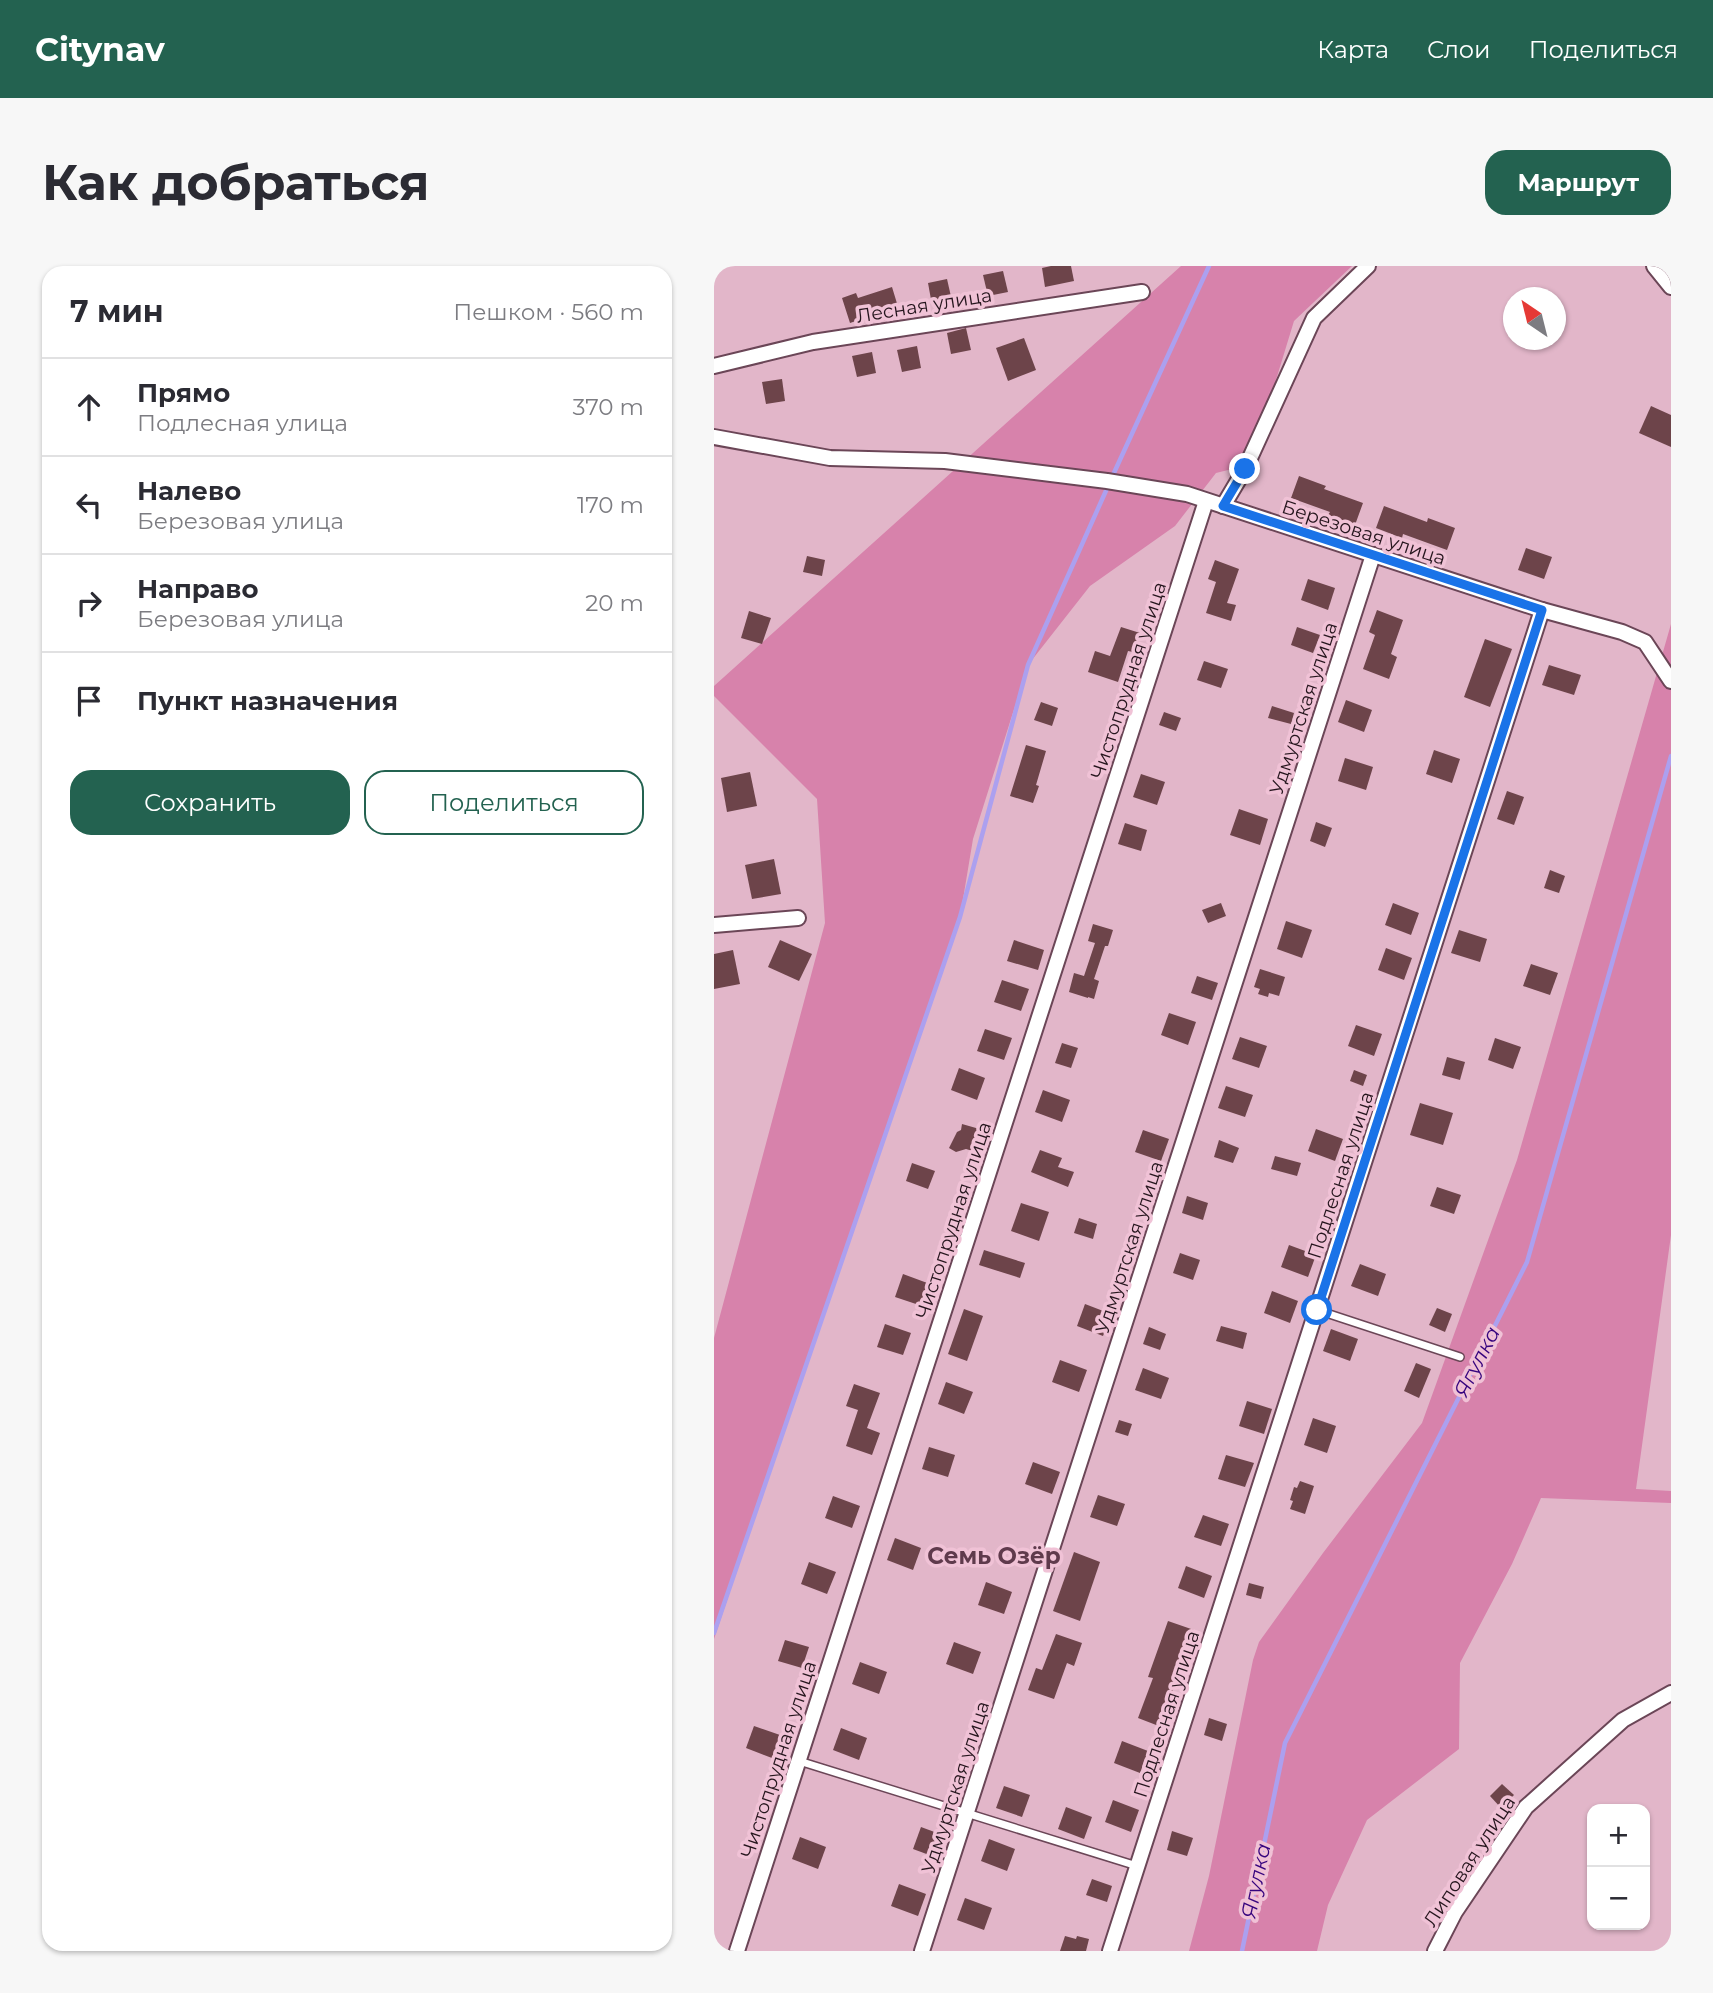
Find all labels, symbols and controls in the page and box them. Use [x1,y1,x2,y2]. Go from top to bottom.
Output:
text: Citynav [35,29,165,69]
text: Карта [1317,35,1389,64]
text: Слои [1427,35,1491,64]
text: Поделиться [1529,35,1678,64]
button: Маршрут [1485,150,1671,215]
text: Как добраться [42,153,430,212]
street label: Лесная улица [855,283,994,328]
north arrow [1503,287,1566,350]
text: 7 мин [70,293,164,330]
text: Пешком · 560 m [453,298,644,326]
text: Прямо [137,377,230,409]
icon: ahead [70,388,108,426]
text: 370 m [573,393,644,421]
text: Подлесная улица [137,409,348,437]
route end [1229,453,1260,484]
text: Налево [137,475,241,507]
icon: left [70,486,108,524]
text: 170 m [577,491,644,519]
street label: Березовая улица [1279,495,1449,570]
text: Березовая улица [137,507,344,535]
text: Направо [137,573,258,605]
street label: Чистопрудная улица [1086,579,1171,781]
icon: right [70,584,108,622]
text: 20 m [585,589,644,617]
text: Березовая улица [137,605,344,633]
street label: Удмуртская улица [1265,619,1342,797]
icon: arrive [70,682,108,720]
text: Пункт назначения [137,685,398,717]
button: Сохранить [70,770,350,835]
button: Поделиться [364,770,644,835]
street label: Подлесная улица [1303,1089,1378,1262]
street label: Чистопрудная улица [911,1119,996,1321]
street label: Удмуртская улица [1091,1158,1168,1336]
route start [1301,1294,1332,1325]
water label: Ягулка [1448,1322,1505,1401]
district label: Семь Озёр [927,1542,1061,1570]
street label: Подлесная улица [1129,1628,1204,1801]
street label: Чистопрудная улица [736,1658,821,1860]
street label: Удмуртская улица [917,1698,994,1876]
street label: Липовая улица [1419,1792,1520,1931]
map controls [1587,1804,1650,1930]
button: + [1587,1804,1650,1867]
water label: Ягулка [1235,1841,1276,1921]
button: − [1587,1867,1650,1930]

